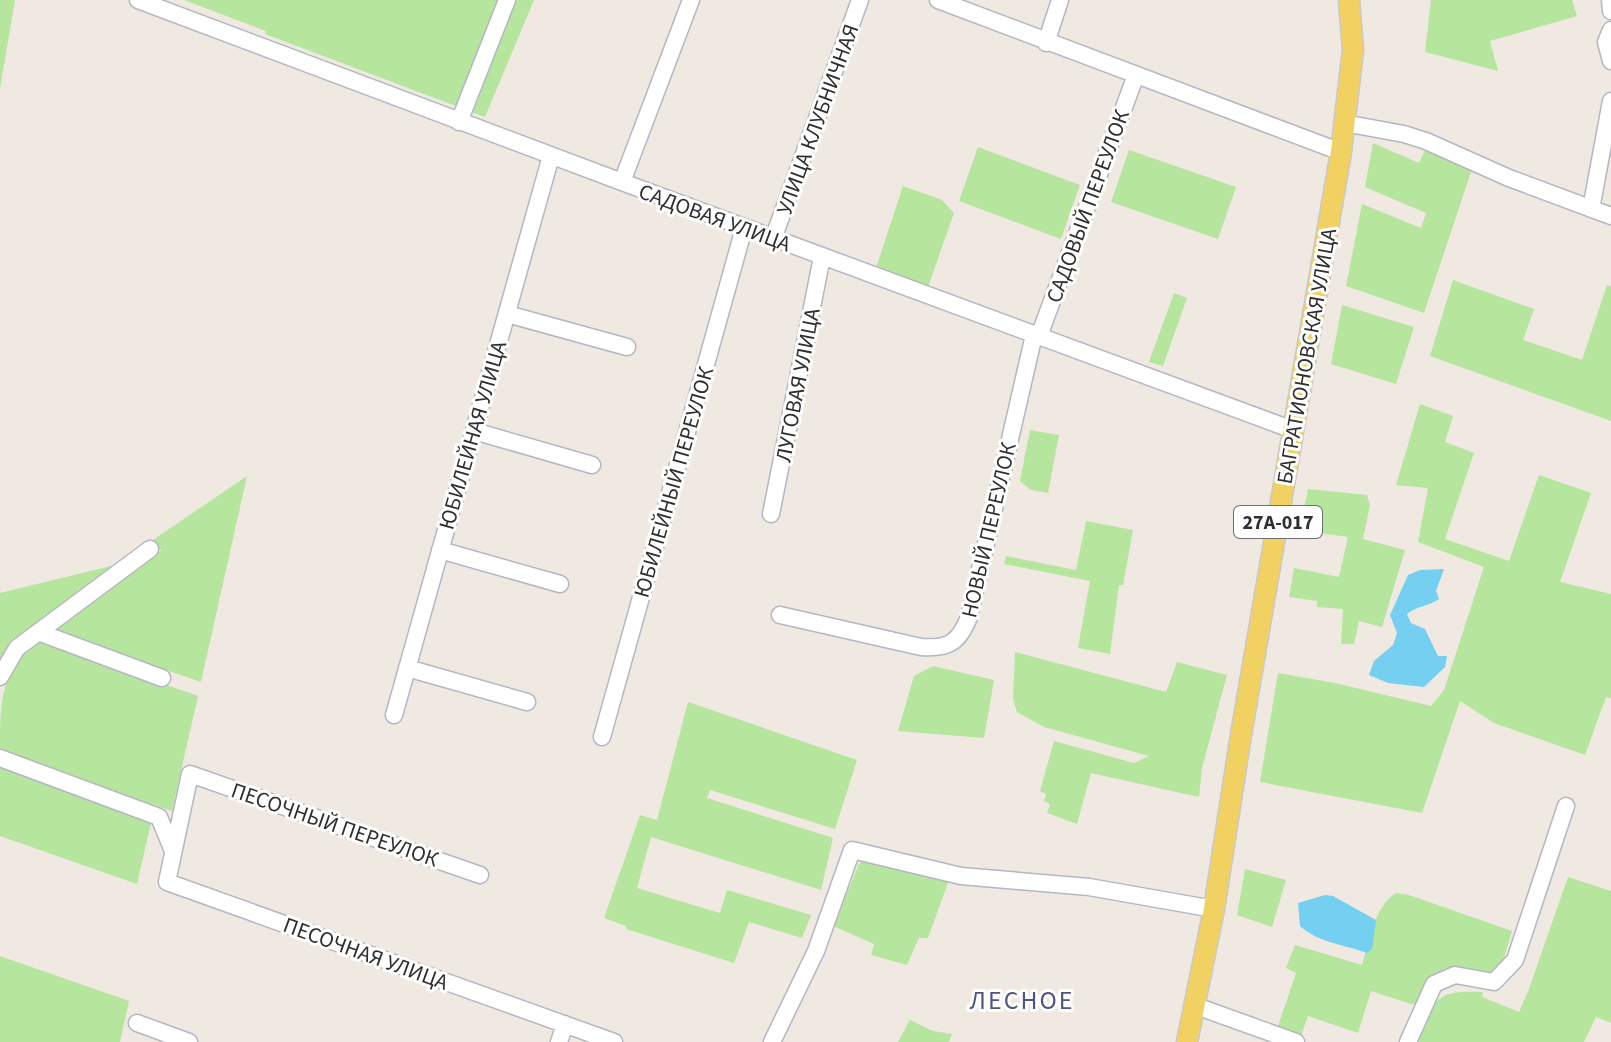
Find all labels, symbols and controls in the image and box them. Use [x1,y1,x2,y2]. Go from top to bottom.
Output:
street label: УЛИЦА КЛУБНИЧНАЯ [769,20,867,219]
street label: САДОВЫЙ ПЕРЕУЛОК [1038,105,1138,307]
street label: САДОВАЯ УЛИЦА [634,176,795,260]
street label: БАГРАТИОНОВСКАЯ УЛИЦА [1269,226,1345,487]
street label: ЛУГОВАЯ УЛИЦА [767,305,829,465]
street label: ЮБИЛЕЙНАЯ УЛИЦА [431,337,515,533]
street label: ЮБИЛЕЙНЫЙ ПЕРЕУЛОК [626,363,722,601]
street label: НОВЫЙ ПЕРЕУЛОК [953,439,1025,621]
road number: 27А-017 [1234,506,1322,538]
street label: ПЕСОЧНЫЙ ПЕРЕУЛОК [227,774,443,876]
street label: ПЕСОЧНАЯ УЛИЦА [279,909,453,999]
district label: ЛЕСНОЕ [970,982,1074,1019]

